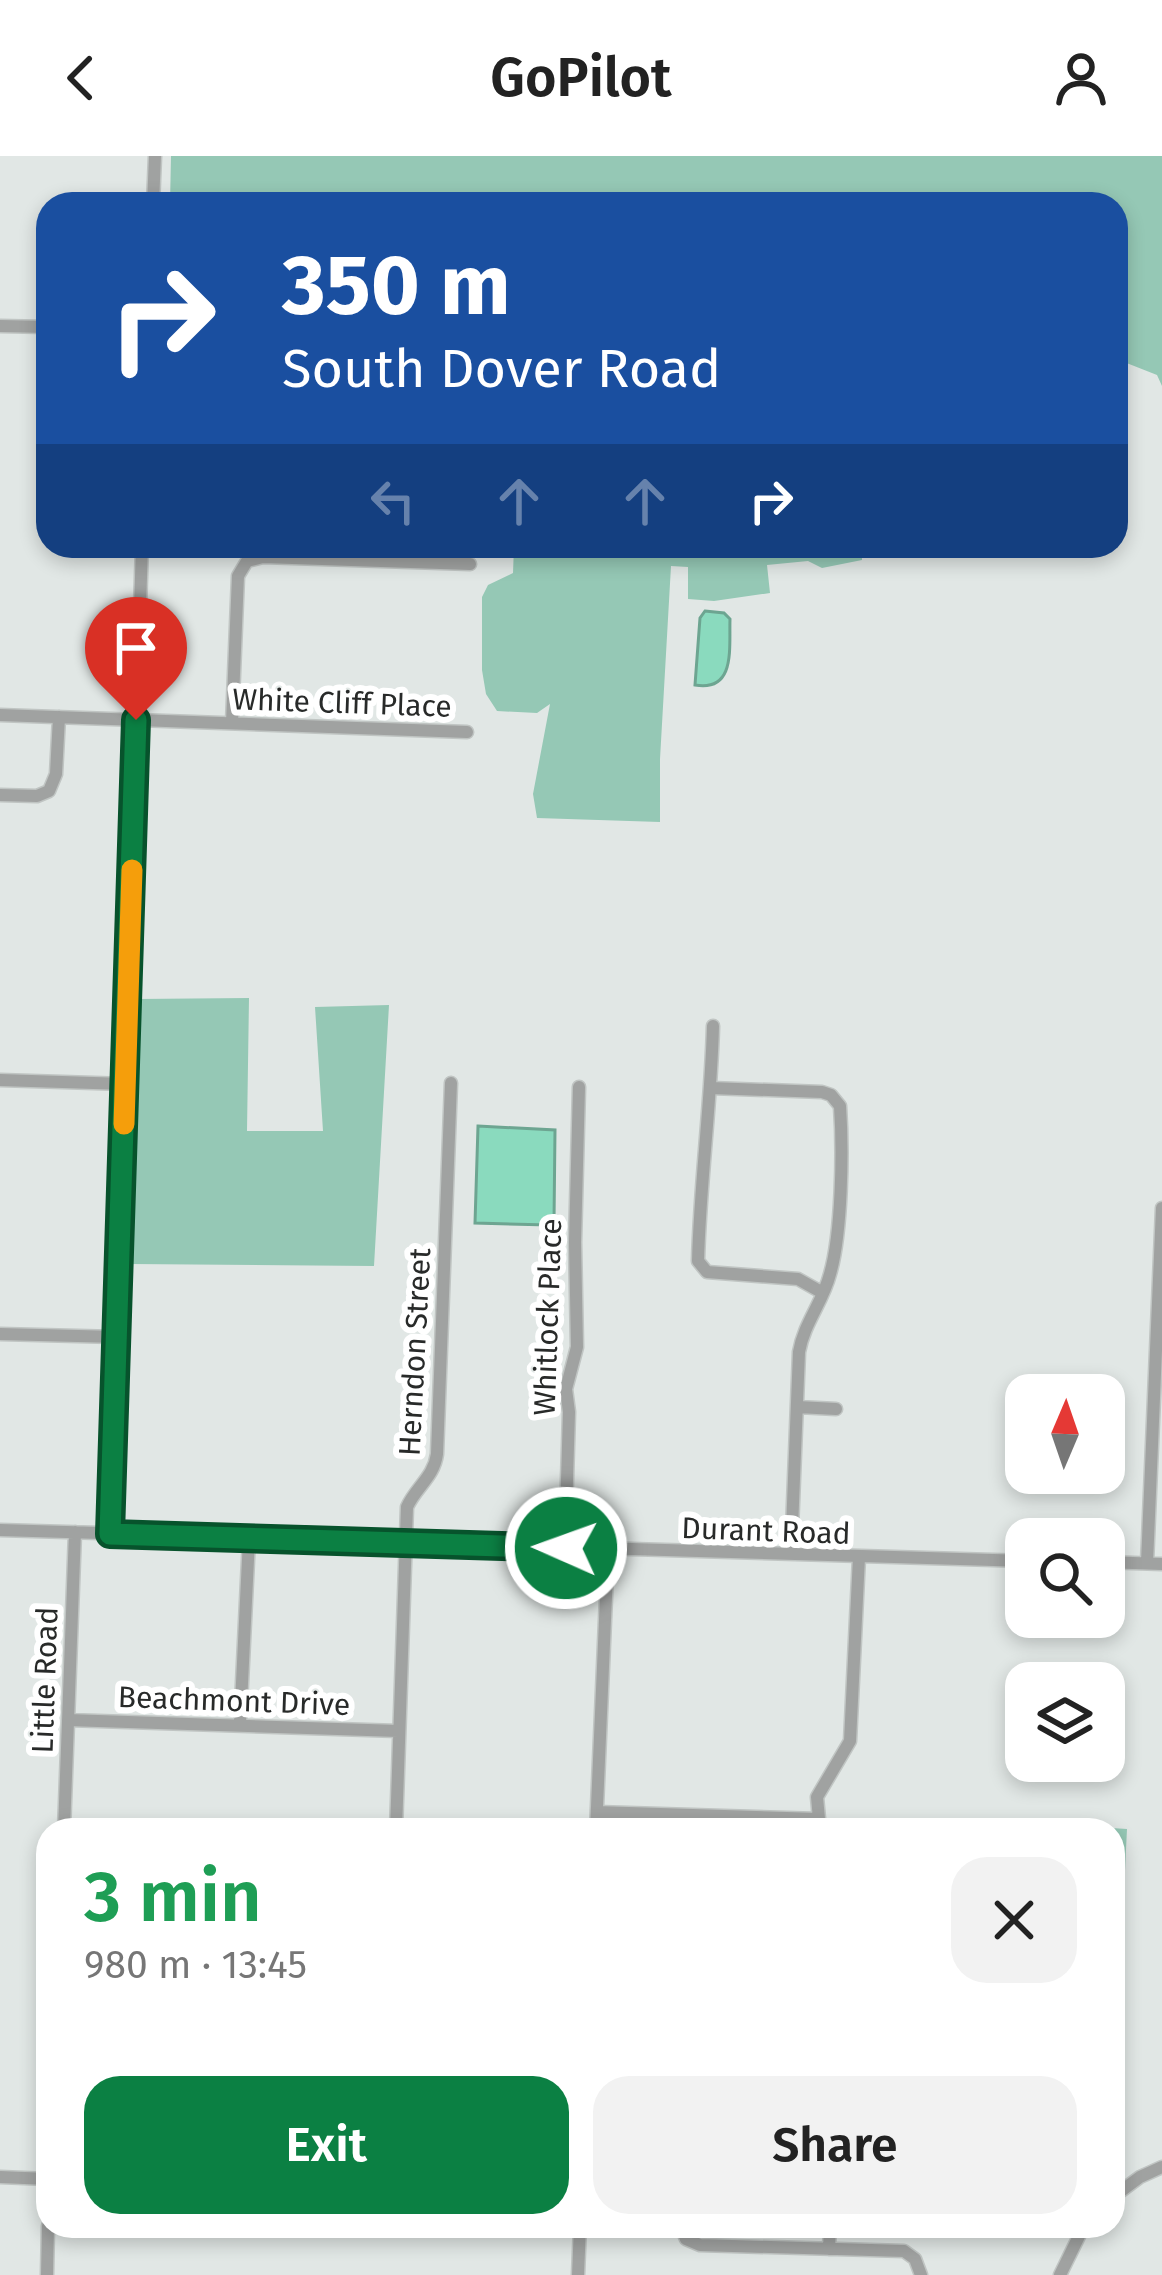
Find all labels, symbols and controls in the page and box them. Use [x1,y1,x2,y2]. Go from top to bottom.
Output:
icon: back [48,45,114,111]
icon: person [1048,45,1114,111]
text: GoPilot [490,46,672,110]
text: 350 m [282,235,511,336]
icon: right [84,240,240,396]
text: South Dover Road [282,337,721,401]
icon: left [360,468,426,534]
icon: ahead [486,468,552,534]
icon: ahead [612,468,678,534]
icon: right [738,468,804,534]
pin [85,597,187,720]
icon: arrive [103,615,169,681]
street label: White Cliff Place [232,681,452,725]
street label: Whitlock Place [527,1218,569,1416]
street label: Herndon Street [392,1247,438,1457]
north arrow [1005,1374,1125,1494]
map controls [1005,1374,1125,1782]
position arrow [503,1485,629,1611]
street label: Durant Road [681,1510,851,1552]
button: search [1005,1518,1125,1638]
street label: Little Road [24,1606,66,1754]
button: layers [1005,1662,1125,1782]
street label: Beachmont Drive [117,1679,351,1723]
text: 3 min [84,1854,262,1940]
button: close [951,1857,1077,1983]
text: 980 m · 13:45 [84,1942,307,1988]
button: Exit [84,2076,569,2214]
button: Share [593,2076,1077,2214]

